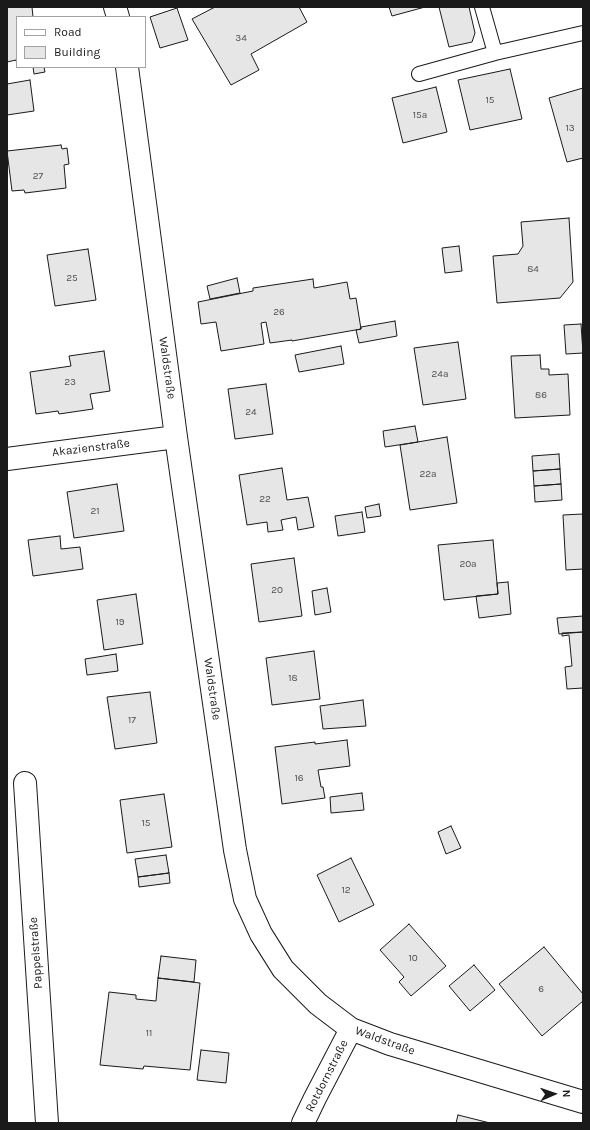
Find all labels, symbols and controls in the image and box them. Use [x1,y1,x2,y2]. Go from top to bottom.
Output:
legend [16,16,146,68]
text: Road [54,25,82,39]
house number: 34 [235,32,247,44]
text: Building [54,45,100,59]
house number: 15 [486,94,494,106]
house number: 15a [413,109,427,121]
house number: 13 [565,122,575,134]
house number: 27 [33,170,43,182]
house number: 84 [527,263,539,275]
house number: 25 [66,272,78,284]
house number: 26 [273,306,285,318]
street label: Waldstraße [156,336,178,400]
house number: 24a [432,368,448,380]
house number: 23 [64,376,76,388]
house number: 86 [535,389,547,401]
house number: 24 [245,406,257,418]
street label: Akazienstraße [51,436,131,460]
house number: 22a [419,468,437,480]
house number: 22 [259,493,271,505]
house number: 21 [90,505,100,517]
house number: 20a [459,558,477,570]
house number: 20 [271,584,283,596]
house number: 19 [115,616,125,628]
street label: Waldstraße [201,657,223,721]
house number: 18 [288,672,298,684]
house number: 17 [128,714,136,726]
house number: 16 [294,772,304,784]
house number: 15 [142,817,150,829]
house number: 12 [341,884,351,896]
street label: Pappelstraße [26,917,46,989]
house number: 10 [408,952,418,964]
house number: 6 [538,983,544,995]
street label: Waldstraße [353,1024,417,1058]
house number: 11 [146,1027,152,1039]
street label: Rotdornstraße [303,1038,351,1114]
north arrow [534,1074,574,1114]
text: N [560,1089,573,1098]

